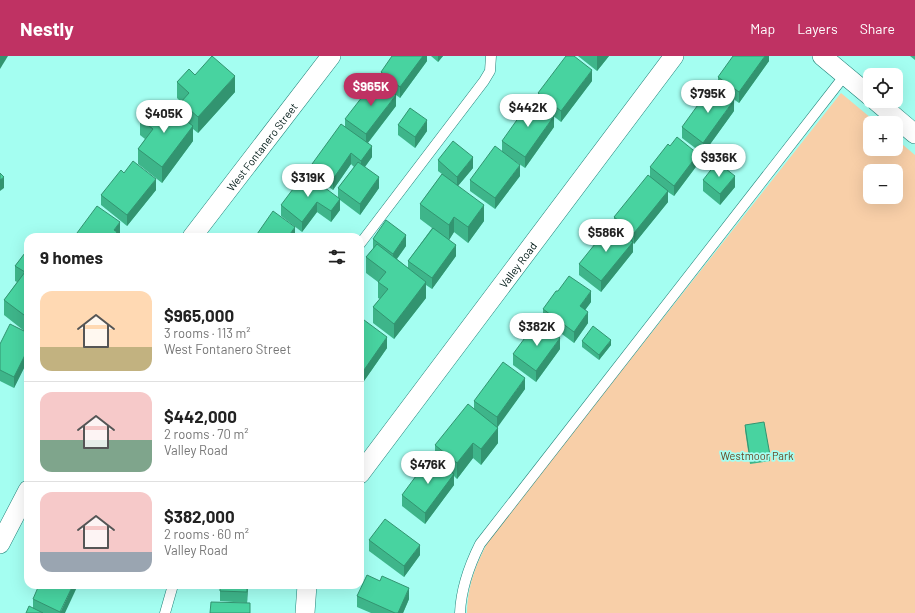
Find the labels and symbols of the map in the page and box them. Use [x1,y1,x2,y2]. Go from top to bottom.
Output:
pin: $965K [343,73,399,107]
pin: $795K [680,80,736,114]
pin: $442K [500,94,556,128]
pin: $405K [136,100,192,134]
street label: West Fontanero Street [223,100,299,193]
pin: $936K [691,144,747,178]
pin: $319K [280,164,336,198]
pin: $586K [578,219,634,253]
street label: Valley Road [496,239,539,290]
pin: $382K [509,313,565,347]
park label: Westmoor Park [721,449,794,462]
pin: $476K [400,451,456,485]

